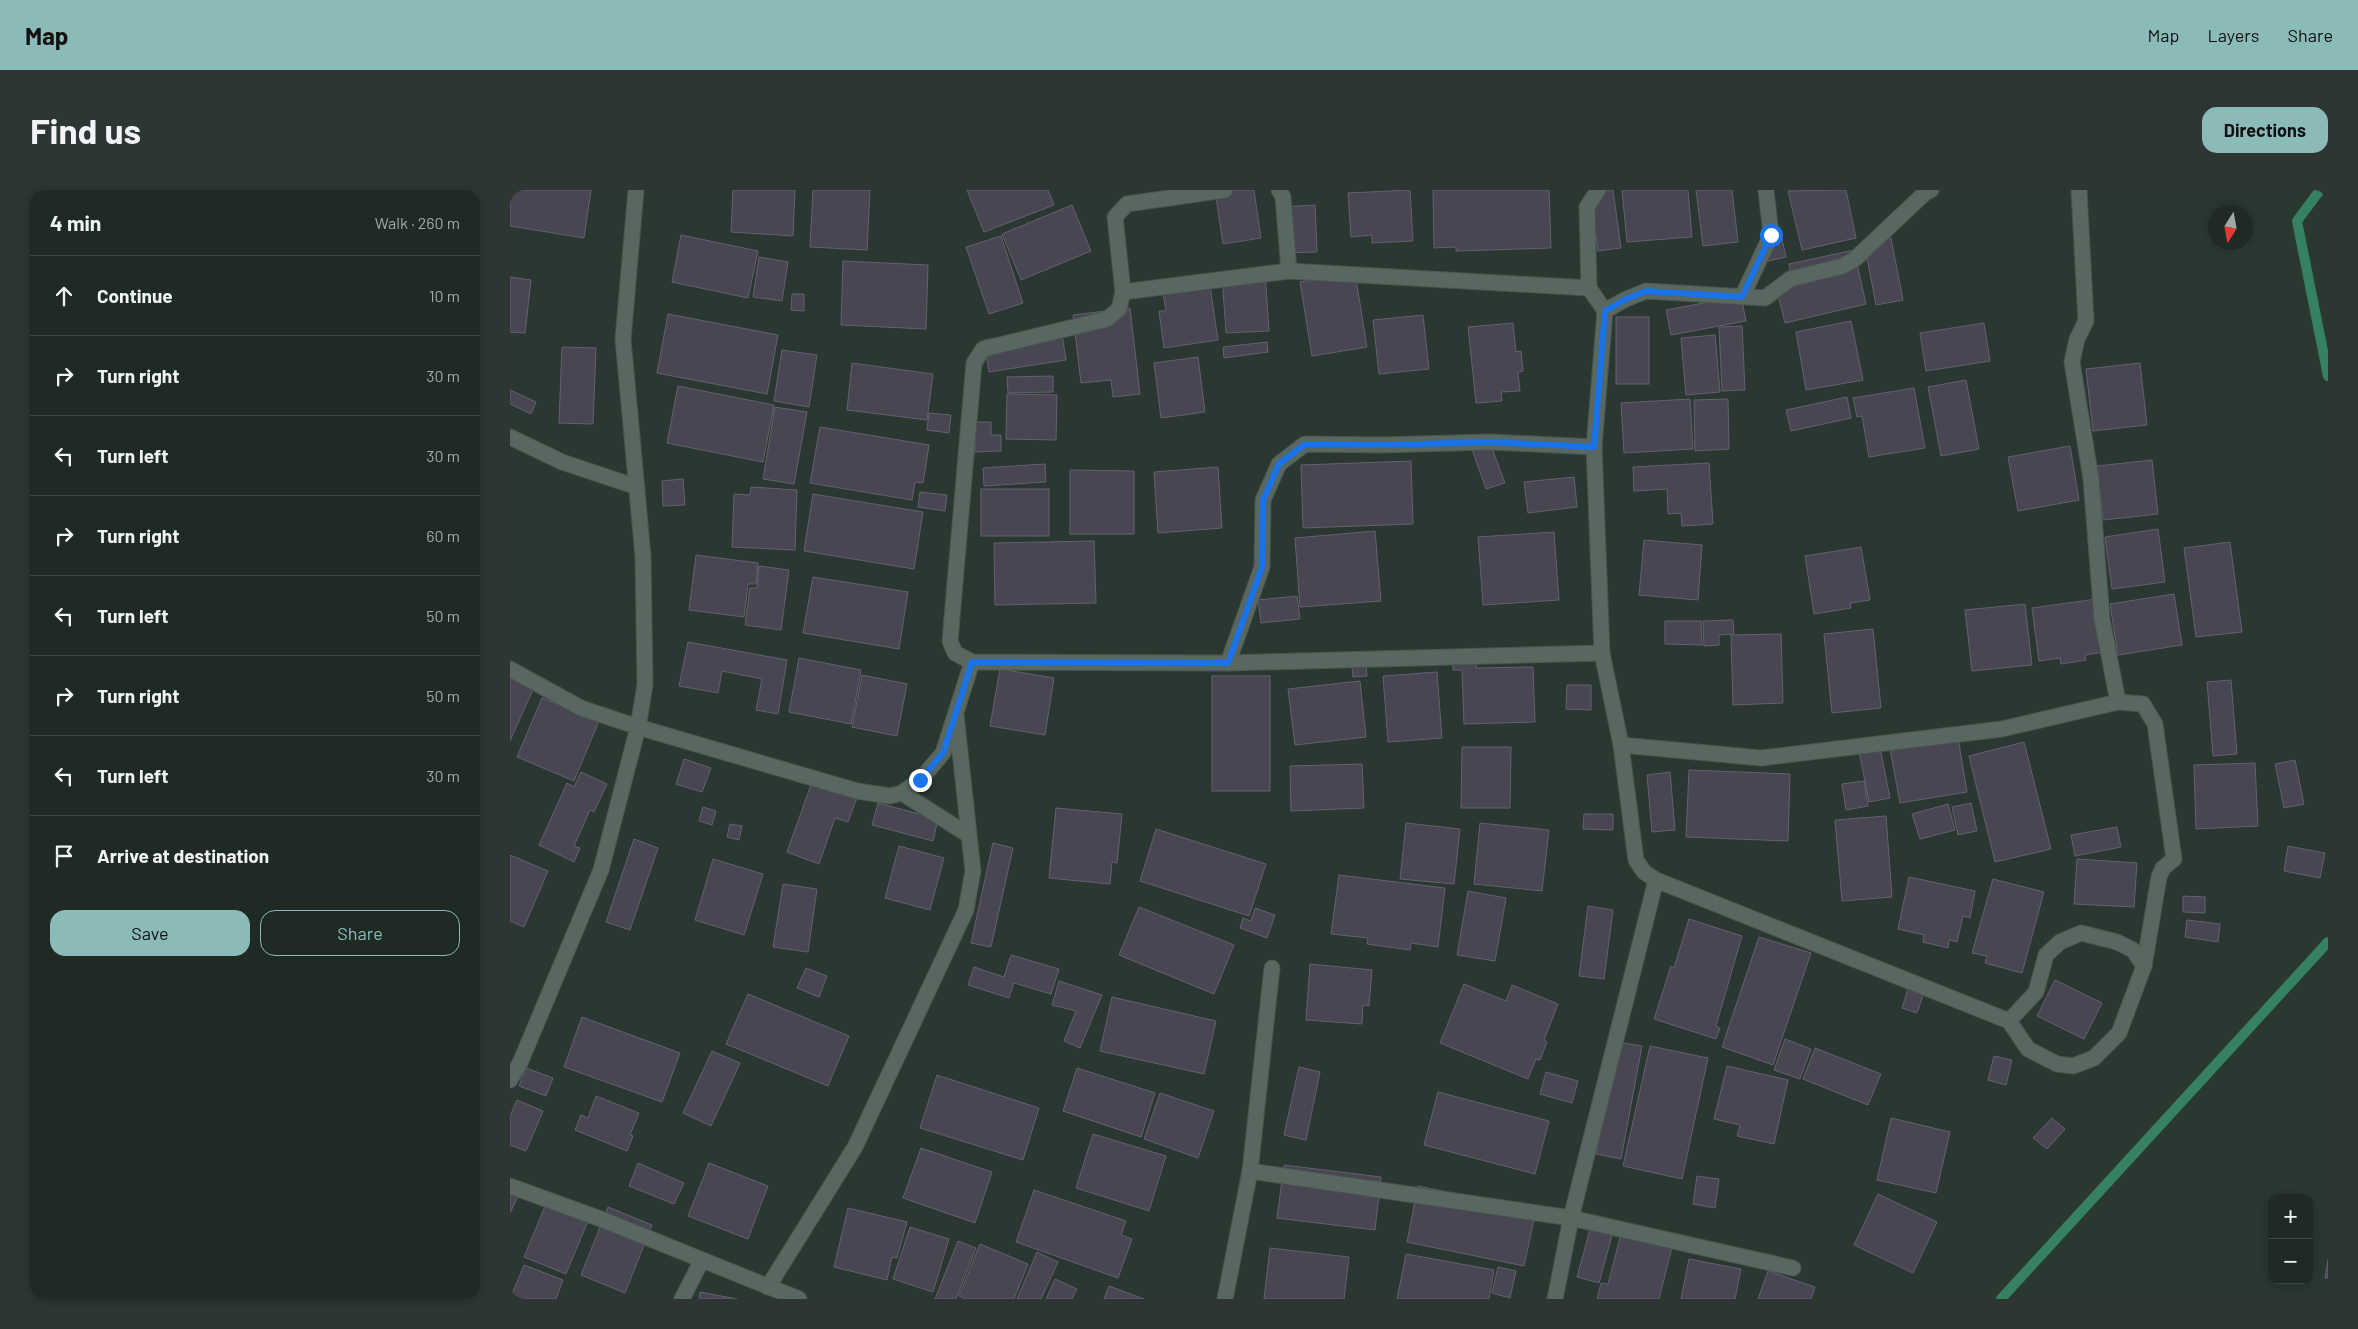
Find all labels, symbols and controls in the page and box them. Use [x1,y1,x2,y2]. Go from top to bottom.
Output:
text: Map [25,21,68,50]
text: Map [2147,24,2179,46]
text: Layers [2207,24,2260,46]
text: Share [2288,24,2333,46]
button: Directions [2202,107,2328,153]
text: Find us [30,109,141,151]
north arrow [2208,205,2253,250]
text: 4 min [50,210,101,235]
text: Walk · 260 m [375,213,460,232]
route start [1760,224,1783,247]
icon: ahead [50,282,78,310]
text: Continue [97,284,173,307]
text: 10 m [429,286,460,305]
icon: right [50,362,78,390]
text: Turn right [97,364,179,387]
text: 30 m [426,366,460,385]
icon: left [50,442,78,470]
text: Turn left [97,444,168,467]
text: 30 m [426,446,460,465]
icon: right [50,522,78,550]
text: Turn right [97,524,179,547]
text: 60 m [426,526,460,545]
icon: left [50,602,78,630]
text: Turn left [97,604,168,627]
text: 50 m [426,606,460,625]
icon: right [50,682,78,710]
text: Turn right [97,684,179,707]
text: 50 m [426,686,460,705]
icon: left [50,762,78,790]
text: Turn left [97,764,168,787]
text: 30 m [426,766,460,785]
route end [909,769,932,792]
icon: arrive [50,842,78,870]
text: Arrive at destination [97,844,269,867]
button: Save [50,910,250,956]
button: Share [260,910,460,956]
map controls [2268,1194,2313,1284]
button: + [2268,1194,2313,1239]
button: − [2268,1239,2313,1284]

